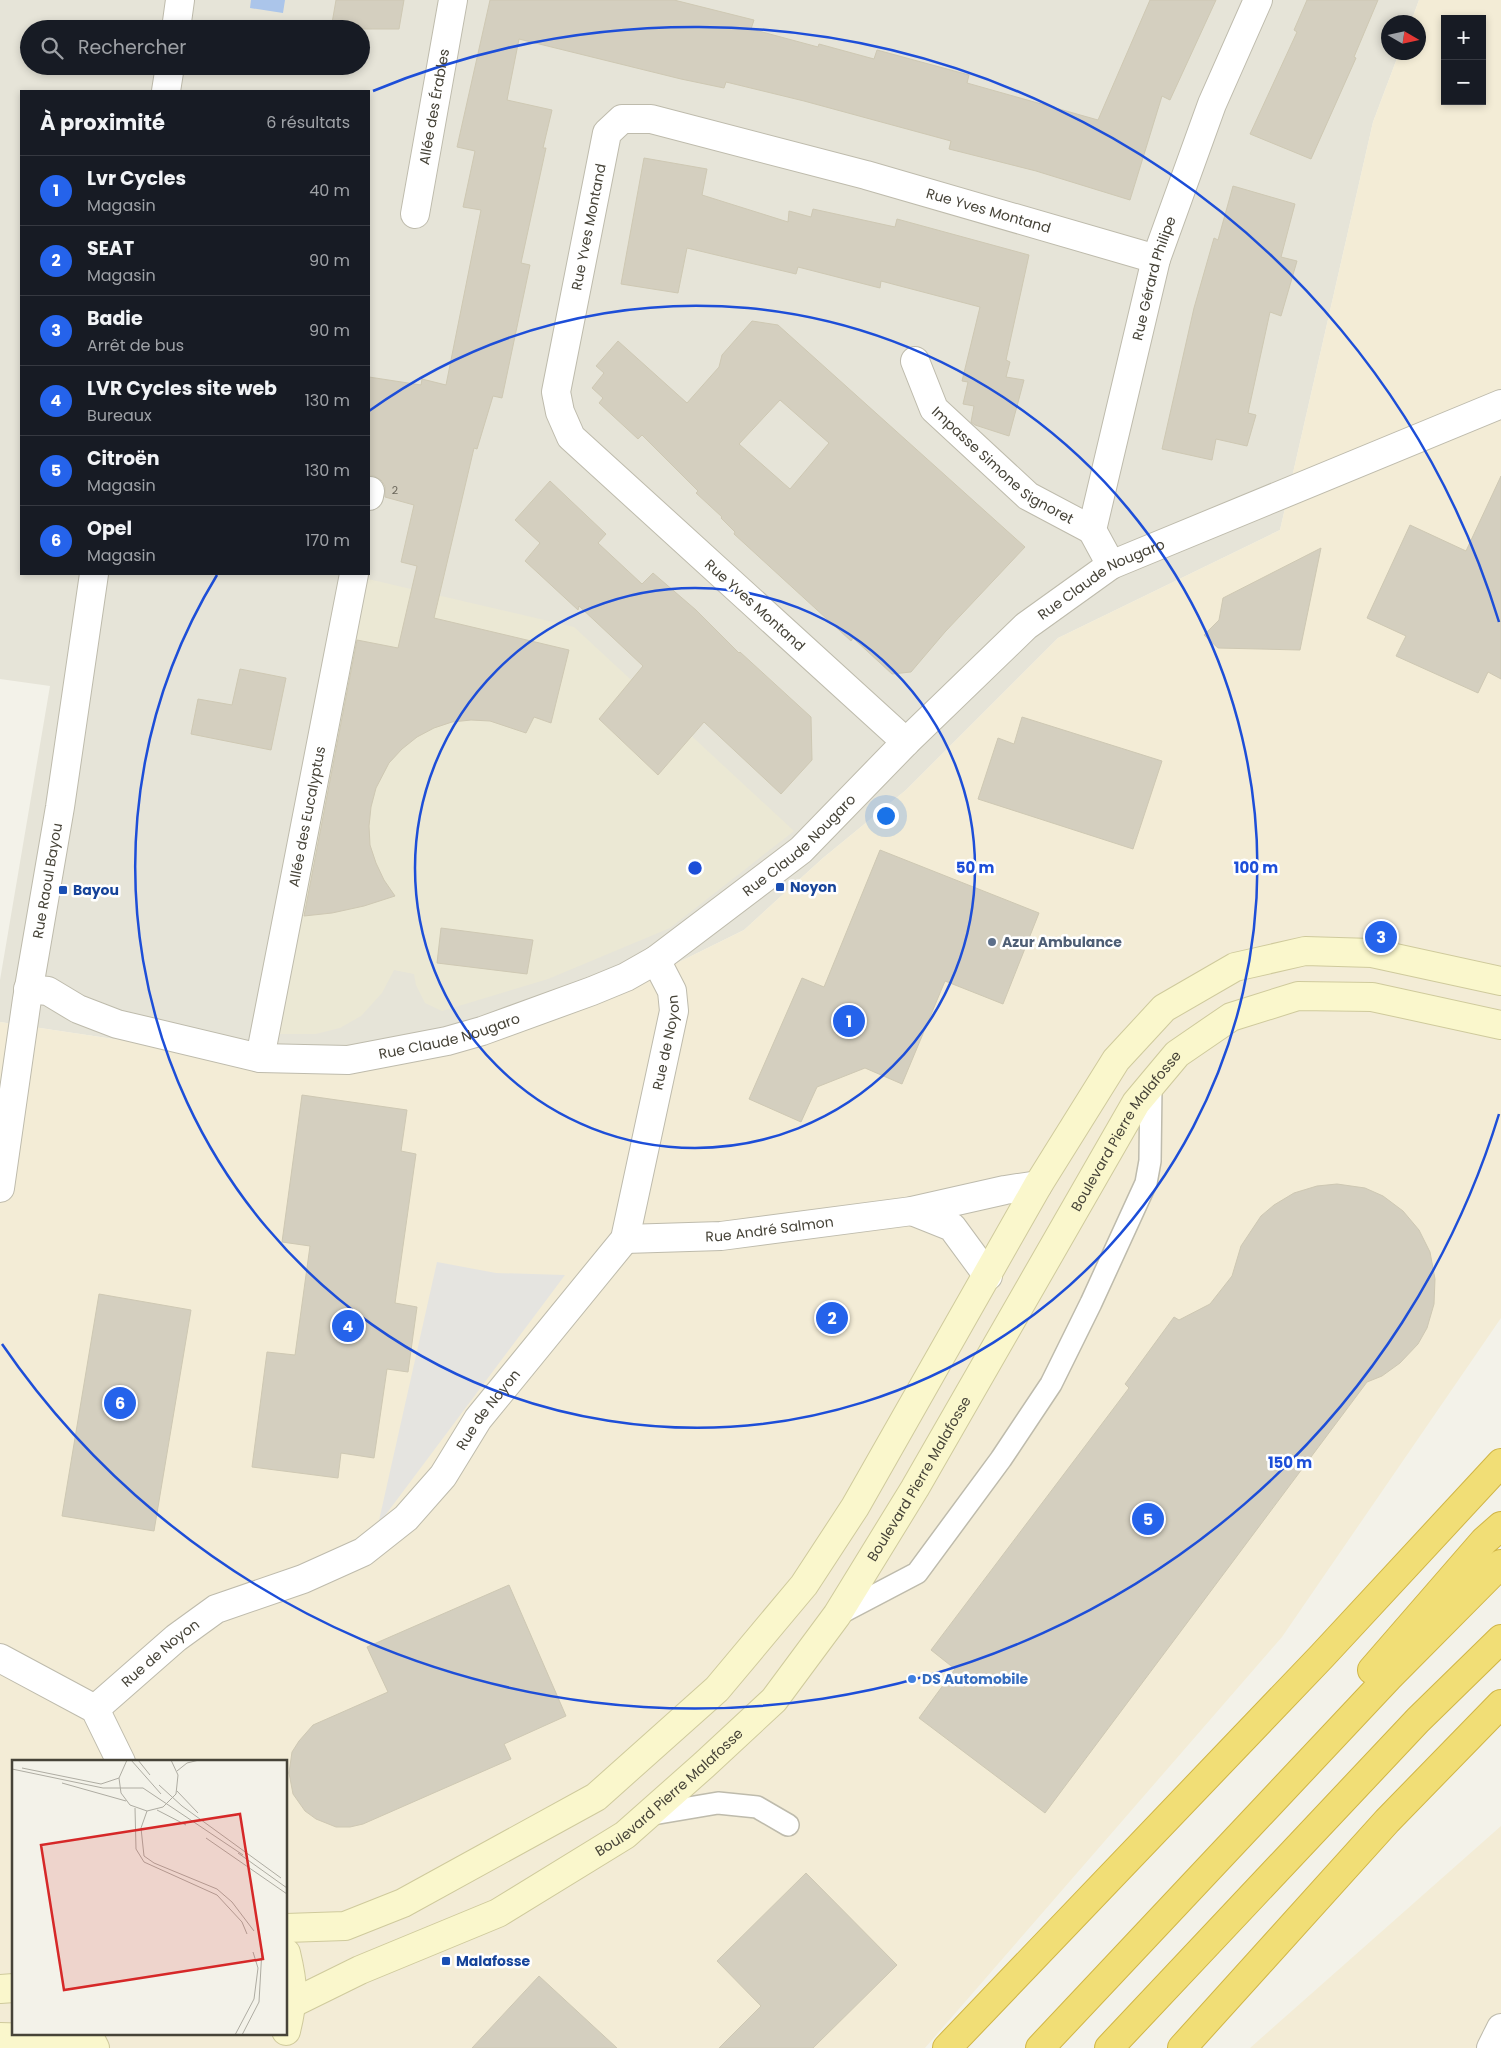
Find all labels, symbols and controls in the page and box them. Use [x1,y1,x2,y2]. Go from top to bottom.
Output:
north arrow [1381,15,1426,60]
map controls [1441,15,1486,105]
button: + [1441,15,1486,60]
search box [20,20,370,75]
icon: search [38,34,66,62]
text: Rechercher [78,34,186,61]
street label: Allée des Érables [414,47,454,166]
button: − [1441,60,1486,105]
text: À proximité [40,108,165,137]
text: 6 résultats [266,111,350,134]
street label: Rue Yves Montand [566,162,611,292]
text: Lvr Cycles [87,165,186,192]
text: 1 [53,179,59,202]
text: 40 m [309,179,350,202]
street label: Rue Yves Montand [924,183,1053,238]
text: Magasin [87,194,156,217]
street label: Rue Gérard Philipe [1127,213,1181,342]
text: SEAT [87,235,134,262]
text: 2 [51,249,61,272]
text: 90 m [309,249,350,272]
text: Magasin [87,264,156,287]
text: Badie [87,305,143,332]
text: 3 [51,319,61,342]
text: 90 m [309,319,350,342]
text: Arrêt de bus [87,334,184,357]
text: LVR Cycles site web [87,375,277,402]
text: 4 [51,389,61,412]
text: 130 m [305,389,350,412]
street label: Impasse Simone Signoret [927,402,1077,529]
text: Bureaux [87,404,152,427]
text: Citroën [87,445,160,472]
text: 5 [51,459,61,482]
text: 130 m [305,459,350,482]
text: Magasin [87,474,156,497]
house number: 2 [392,482,398,498]
text: Opel [87,515,132,542]
text: 6 [51,529,61,552]
text: 170 m [305,529,350,552]
street label: Rue Claude Nougaro [1033,534,1168,625]
text: Magasin [87,544,156,567]
street label: Rue Yves Montand [701,555,809,655]
street label: Allée des Eucalyptus [283,744,330,889]
street label: Rue Claude Nougaro [738,790,860,901]
your location [873,803,899,829]
street label: Rue Raoul Bayou [28,821,67,940]
text: 50 m [956,857,994,878]
text: 100 m [1234,857,1278,878]
centre of rings [686,859,704,877]
place label: Noyon [790,877,837,897]
place label: Bayou [73,880,119,900]
marker: Noyon [774,881,786,893]
marker: Bayou [57,884,69,896]
pin: 3 [1365,918,1397,956]
place label: Azur Ambulance [1002,932,1122,952]
marker: Azur Ambulance [986,936,998,948]
street label: Rue de Noyon [647,994,684,1092]
pin: 1 [833,1002,865,1040]
street label: Rue Claude Nougaro [377,1008,523,1064]
street label: Boulevard Pierre Malafosse [1066,1046,1186,1215]
street label: Rue André Salmon [705,1211,835,1246]
pin: 2 [816,1299,848,1337]
pin: 4 [332,1307,364,1345]
street label: Rue de Noyon [451,1365,525,1454]
pin: 6 [104,1384,136,1422]
street label: Boulevard Pierre Malafosse [862,1392,976,1565]
text: 150 m [1268,1452,1312,1473]
pin: 5 [1132,1500,1164,1538]
street label: Rue de Noyon [117,1614,203,1692]
place label: DS Automobile [922,1669,1029,1689]
marker: DS Automobile [906,1673,918,1685]
street label: Boulevard Pierre Malafosse [591,1724,748,1861]
inset map [12,1760,288,2036]
place label: Malafosse [456,1951,531,1971]
marker: Malafosse [440,1955,452,1967]

